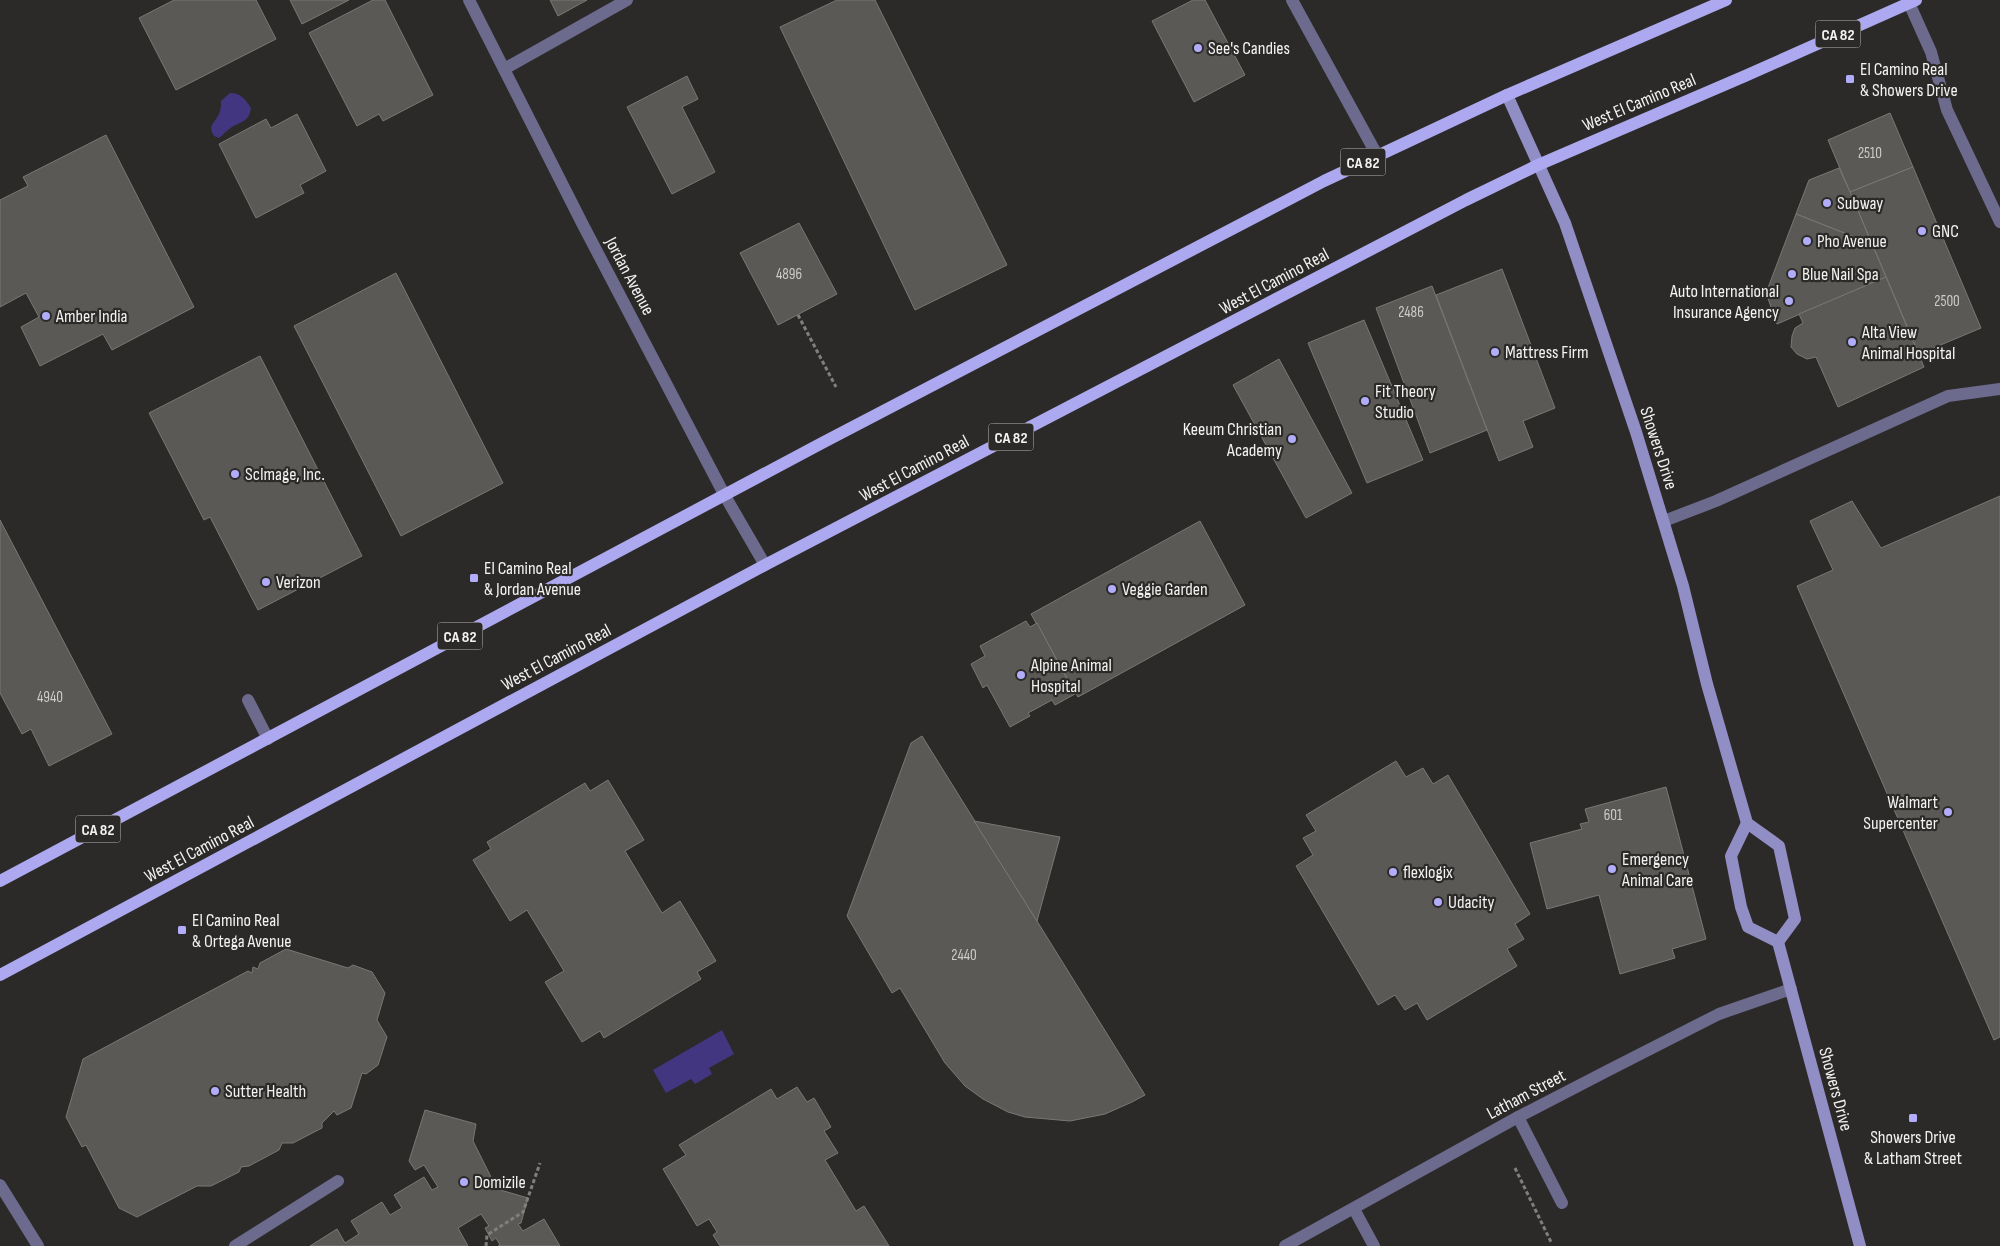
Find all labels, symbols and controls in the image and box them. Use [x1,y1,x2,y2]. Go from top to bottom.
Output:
road number: CA 82 [1816,20,1860,48]
place label: See's Candies [1208,38,1290,59]
marker: See's Candies [1192,42,1204,54]
place label: El Camino Real & Showers Drive [1860,59,1958,101]
street label: West El Camino Real [1579,69,1699,136]
marker: El Camino Real & Showers Drive [1844,73,1856,85]
house number: 2510 [1858,144,1882,163]
road number: CA 82 [1340,148,1386,176]
place label: Subway [1837,193,1883,214]
marker: Subway [1821,197,1833,209]
place label: GNC [1932,221,1959,242]
marker: GNC [1916,225,1928,237]
place label: Pho Avenue [1817,231,1887,252]
street label: Jordan Avenue [600,233,659,319]
marker: Pho Avenue [1801,235,1813,247]
street label: West El Camino Real [1216,244,1333,319]
place label: Blue Nail Spa [1802,264,1879,285]
house number: 4896 [776,265,802,284]
marker: Blue Nail Spa [1786,268,1798,280]
place label: Auto International Insurance Agency [1669,281,1779,323]
house number: 2500 [1934,292,1960,311]
marker: Auto International Insurance Agency [1783,295,1795,307]
house number: 2486 [1398,303,1424,322]
place label: Amber India [55,306,128,327]
marker: Amber India [40,310,52,322]
place label: Alta View Animal Hospital [1861,322,1955,364]
marker: Alta View Animal Hospital [1846,336,1858,348]
place label: Mattress Firm [1505,342,1588,363]
marker: Mattress Firm [1489,346,1501,358]
place label: Fit Theory Studio [1375,381,1436,423]
marker: Fit Theory Studio [1359,395,1371,407]
street label: Showers Drive [1635,404,1682,492]
place label: Keeum Christian Academy [1183,419,1282,461]
road number: CA 82 [988,424,1034,451]
street label: West El Camino Real [856,431,973,506]
marker: Keeum Christian Academy [1286,433,1298,445]
place label: ScImage, Inc. [245,464,325,485]
marker: ScImage, Inc. [229,468,241,480]
place label: El Camino Real & Jordan Avenue [484,558,581,600]
place label: Verizon [276,572,321,593]
marker: El Camino Real & Jordan Avenue [468,572,480,584]
marker: Verizon [260,576,272,588]
place label: Veggie Garden [1122,579,1208,600]
marker: Veggie Garden [1106,583,1118,595]
street label: West El Camino Real [498,620,615,695]
road number: CA 82 [438,622,482,650]
place label: Alpine Animal Hospital [1030,655,1112,697]
marker: Alpine Animal Hospital [1015,669,1027,681]
house number: 4940 [37,688,63,707]
place label: Walmart Supercenter [1863,792,1939,834]
house number: 601 [1604,806,1623,825]
marker: Walmart Supercenter [1942,806,1954,818]
street label: West El Camino Real [141,812,258,887]
road number: CA 82 [76,816,120,842]
place label: Emergency Animal Care [1621,849,1693,891]
place label: flexlogix [1403,862,1453,883]
marker: Emergency Animal Care [1606,863,1618,875]
marker: flexlogix [1387,866,1399,878]
place label: Udacity [1448,892,1494,913]
marker: Udacity [1432,896,1444,908]
place label: El Camino Real & Ortega Avenue [192,910,292,952]
marker: El Camino Real & Ortega Avenue [176,924,188,936]
house number: 2440 [951,946,977,965]
street label: Showers Drive [1814,1045,1857,1133]
street label: Latham Street [1483,1065,1570,1124]
place label: Sutter Health [225,1081,306,1102]
marker: Sutter Health [209,1085,221,1097]
marker: Showers Drive & Latham Street [1907,1112,1919,1124]
place label: Showers Drive & Latham Street [1864,1127,1963,1169]
place label: Domizile [474,1172,526,1193]
marker: Domizile [458,1176,470,1188]

